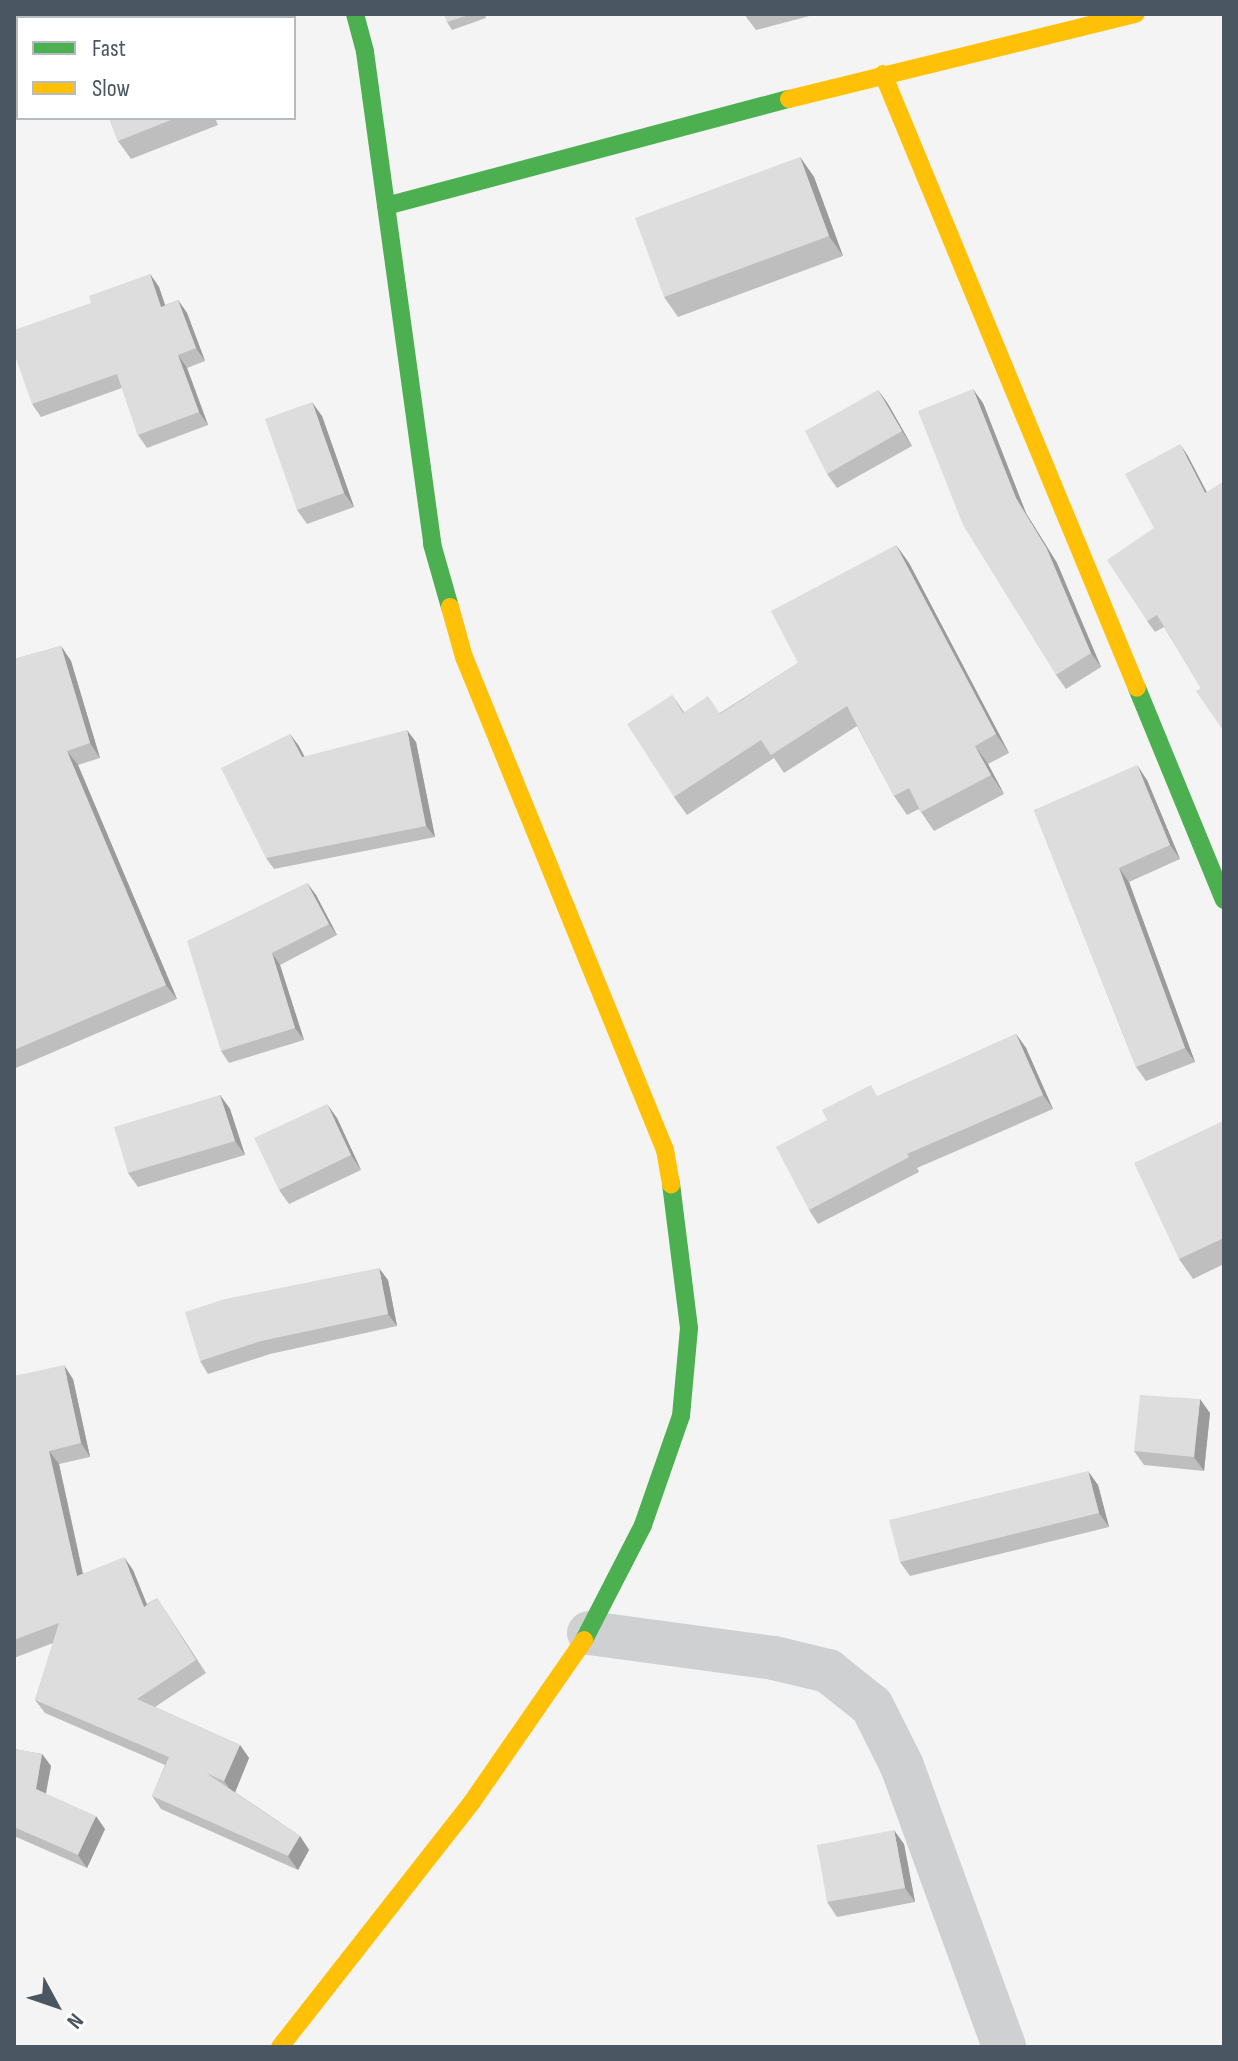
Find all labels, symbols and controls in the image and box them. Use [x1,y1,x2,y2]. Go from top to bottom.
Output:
legend [16,16,296,120]
text: Fast [92,34,126,63]
text: Slow [92,74,130,103]
north arrow [16,1965,96,2045]
text: N [61,2008,89,2034]

